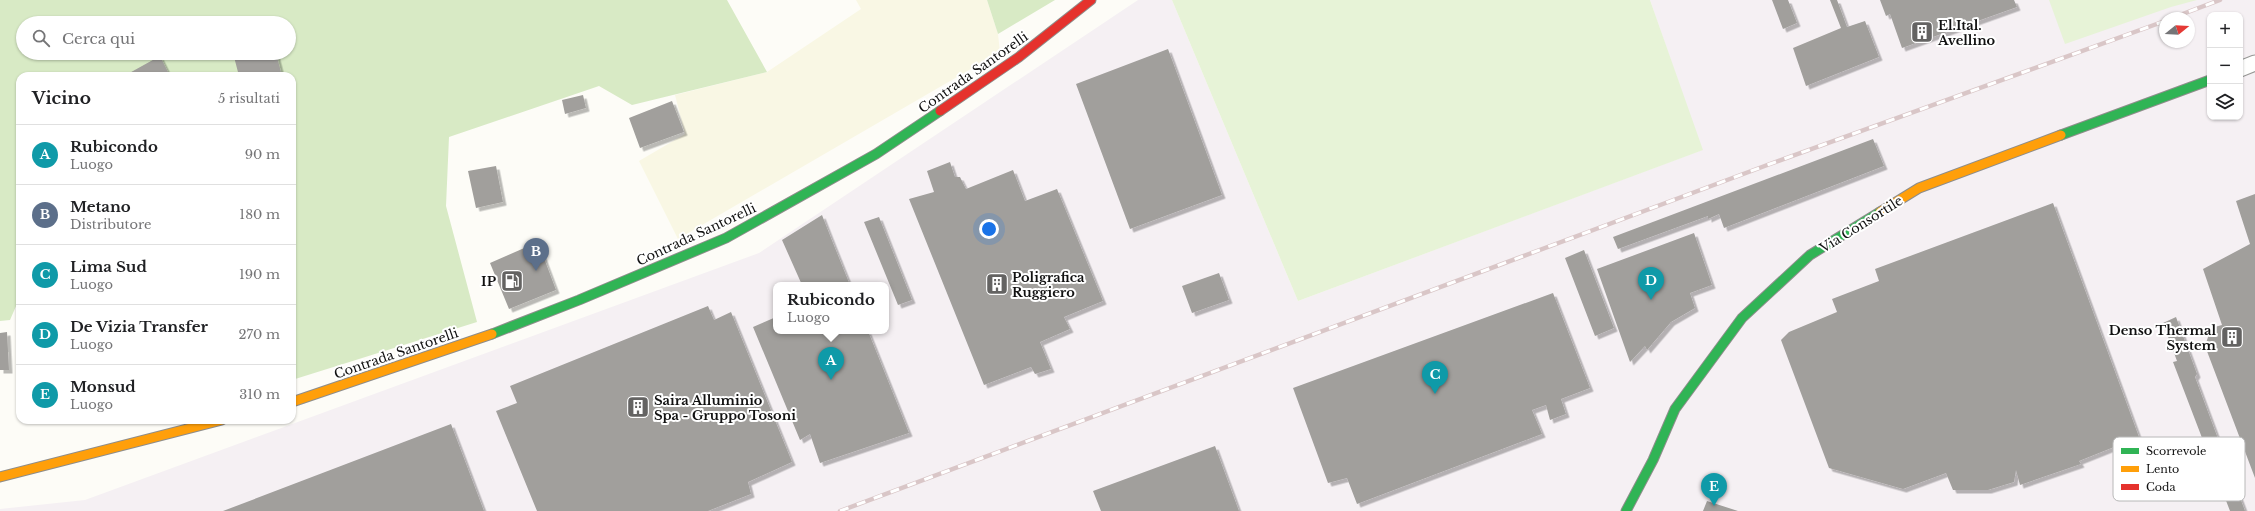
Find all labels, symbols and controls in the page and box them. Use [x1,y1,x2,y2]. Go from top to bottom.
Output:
north arrow [2159,12,2195,48]
map controls [2207,12,2243,120]
button: + [2207,12,2243,48]
search box [16,16,296,60]
place label: El.Ital. Avellino [1937,17,1996,49]
building icon: El.Ital. Avellino [1909,19,1935,45]
icon: search [30,27,52,49]
street label: Contrada Santorelli [915,28,1032,117]
text: Cerca qui [62,29,135,48]
button: − [2207,48,2243,84]
button: layers [2207,84,2243,120]
text: Vicino [32,88,91,109]
text: 5 risultati [218,90,280,107]
text: Rubicondo [70,137,158,156]
text: A [40,146,50,163]
text: 90 m [245,146,280,163]
text: Luogo [70,156,113,173]
street label: Via Consortile [1816,192,1906,257]
text: Metano [70,197,131,216]
street label: Contrada Santorelli [634,199,759,270]
text: B [40,206,50,223]
text: 180 m [239,206,280,223]
text: Distributore [70,216,152,233]
your location [979,219,999,239]
pin: B [523,238,549,271]
text: Lima Sud [70,257,147,276]
text: C [40,266,50,283]
text: 190 m [239,266,280,283]
pin: D [1638,267,1664,300]
fuel station icon: IP [499,268,525,294]
place label: Poligrafica Ruggiero [1012,269,1085,301]
building icon: Poligrafica Ruggiero [984,271,1010,297]
place label: IP [481,273,497,290]
text: Luogo [70,276,113,293]
popup [773,282,889,334]
text: Rubicondo [787,290,875,309]
text: Luogo [787,309,830,326]
text: De Vizia Transfer [70,317,208,336]
place label: Denso Thermal System [2109,322,2217,354]
street label: Contrada Santorelli [332,324,461,383]
building icon: Denso Thermal System [2219,324,2245,350]
text: D [39,326,51,343]
text: 270 m [239,326,280,343]
text: Luogo [70,336,113,353]
pin: A [818,347,844,380]
pin: C [1422,361,1448,394]
text: Monsud [70,377,136,396]
text: E [40,386,50,403]
text: 310 m [239,386,280,403]
place label: Saira Alluminio Spa - Gruppo Tosoni [654,392,796,424]
building icon: Saira Alluminio Spa - Gruppo Tosoni [625,394,651,420]
text: Luogo [70,396,113,413]
legend [2113,437,2245,501]
text: Scorrevole [2146,444,2206,458]
text: Lento [2146,462,2179,476]
pin: E [1701,473,1727,506]
text: Coda [2146,480,2176,494]

